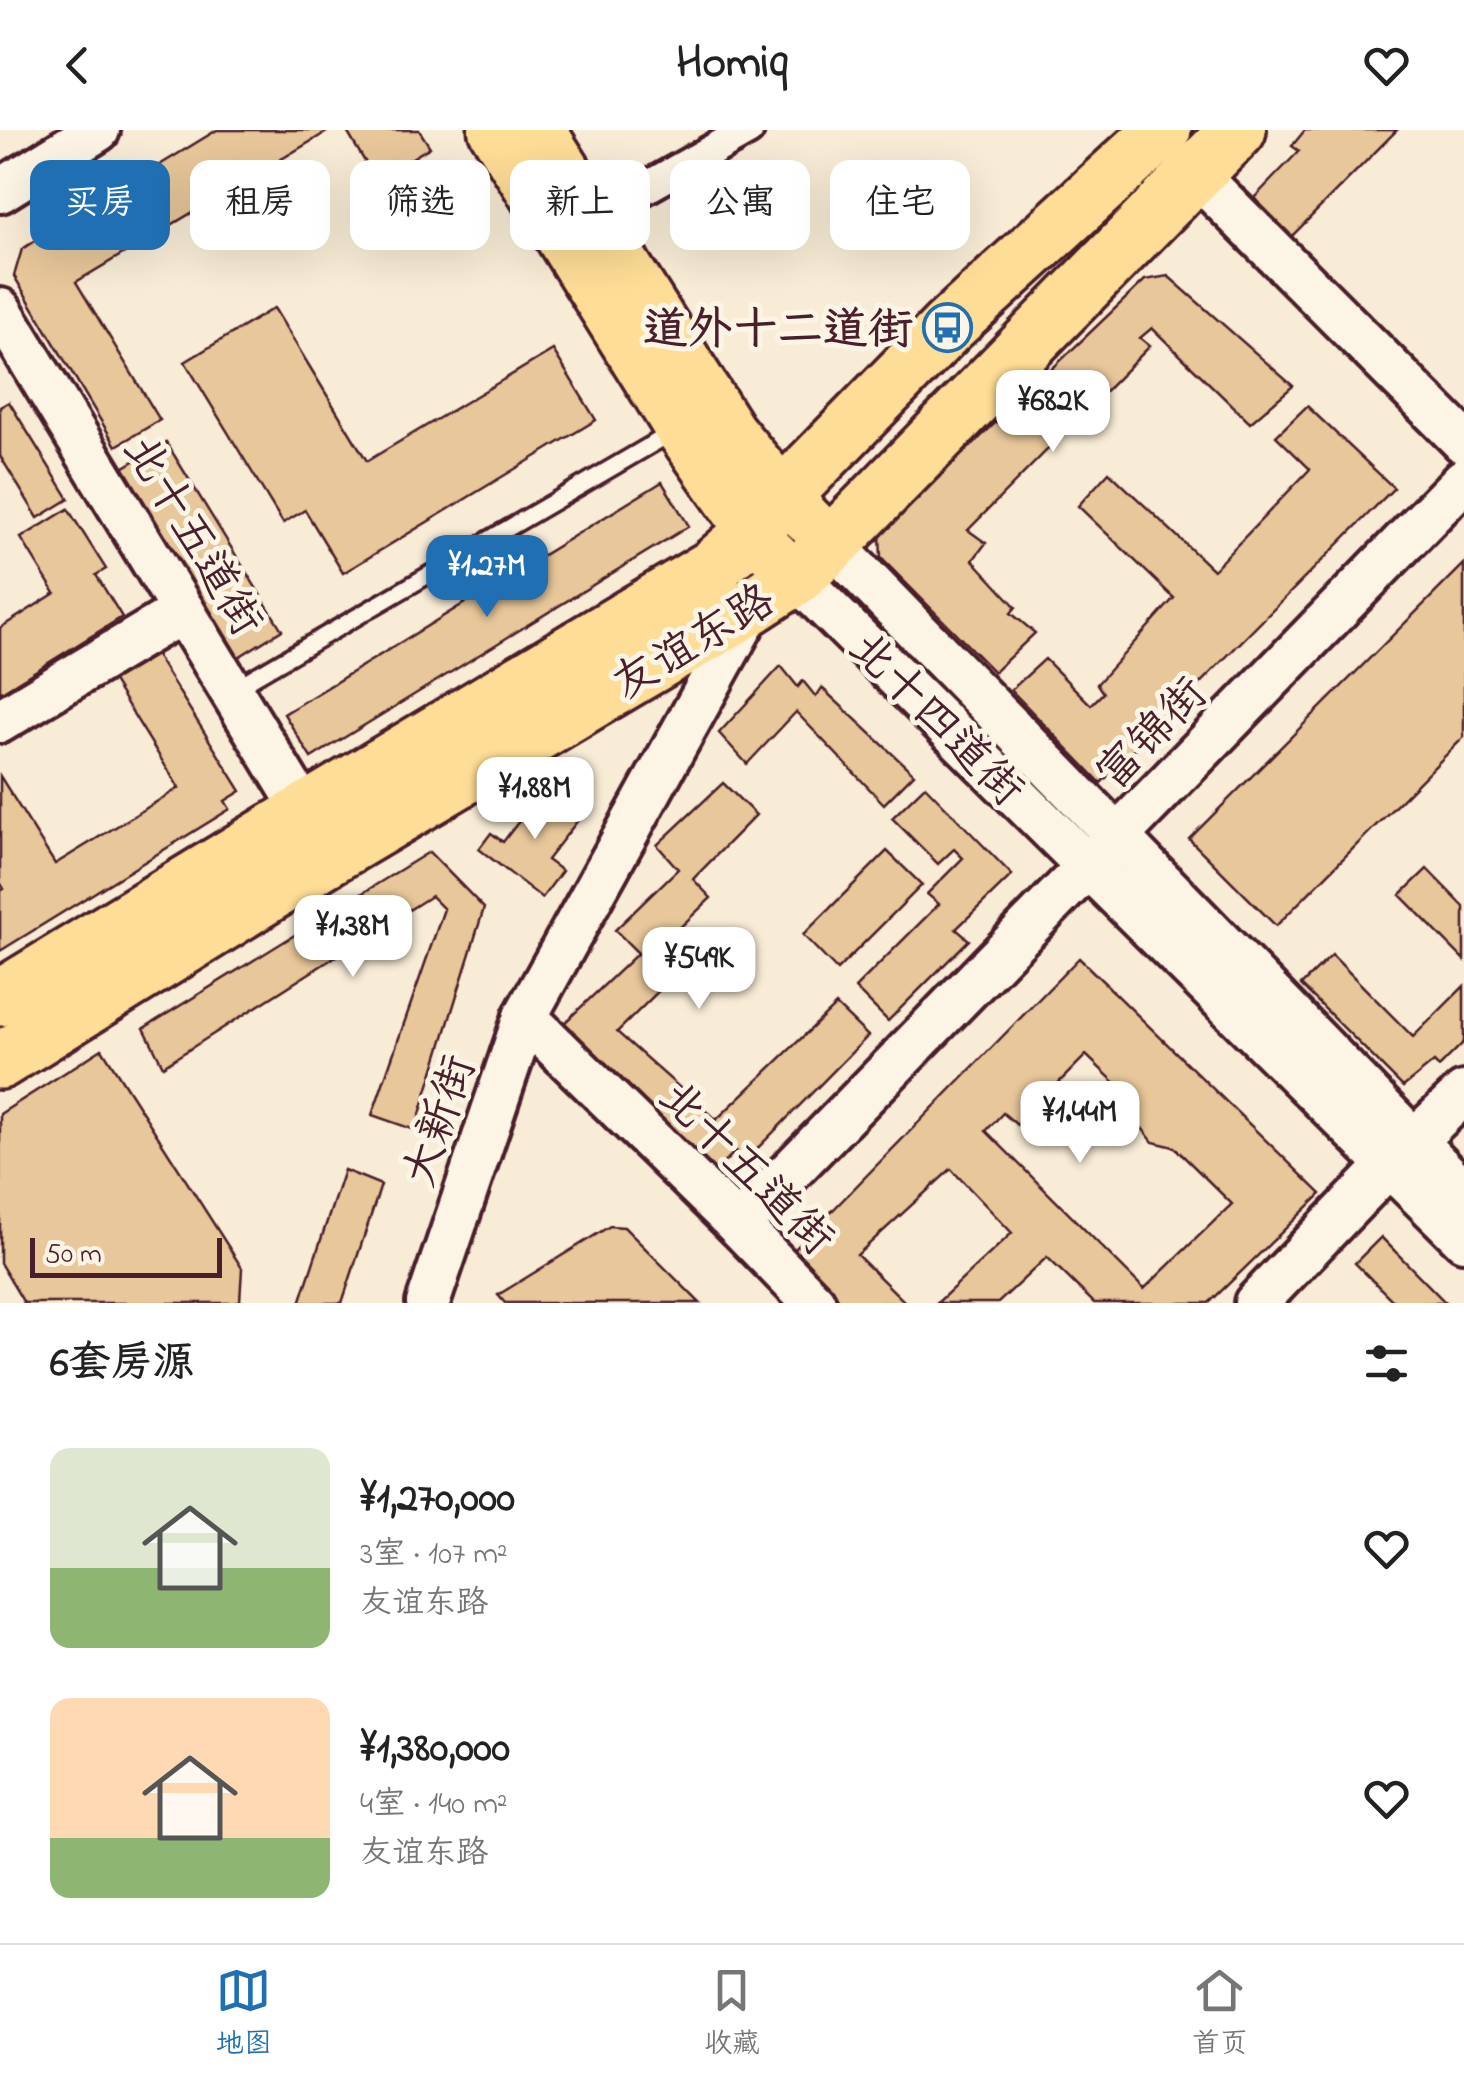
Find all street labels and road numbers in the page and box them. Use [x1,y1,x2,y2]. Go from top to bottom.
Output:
street label: 北十五道街 [104,423,277,650]
street label: 友谊东路 [600,570,789,719]
street label: 北十四道街 [832,618,1037,823]
street label: 富锦街 [1083,664,1224,807]
street label: 大新街 [389,1047,495,1196]
street label: 北十五道街 [642,1067,847,1272]

